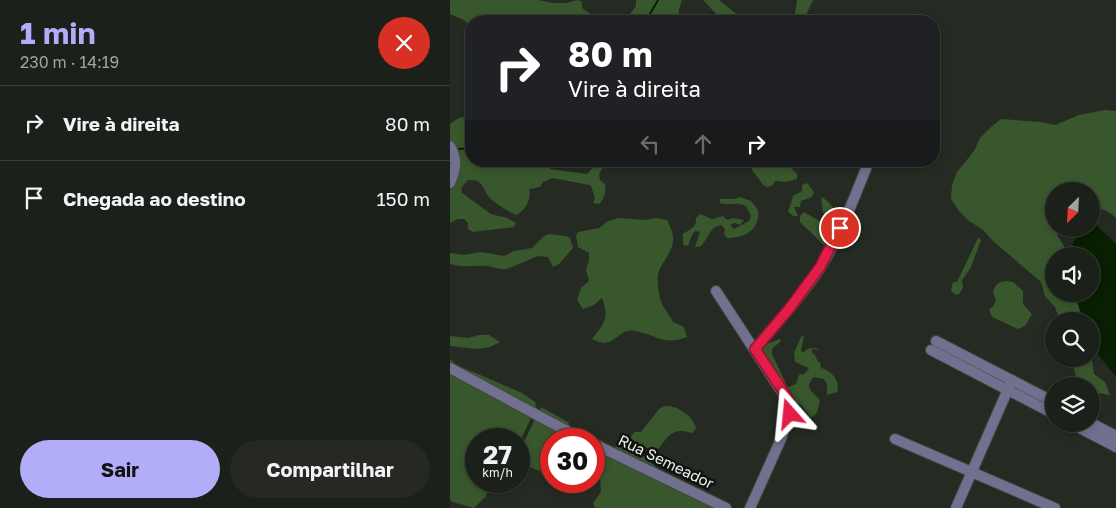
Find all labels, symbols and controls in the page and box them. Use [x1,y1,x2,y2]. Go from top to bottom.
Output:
text: 1 min [20,15,96,51]
button: close [378,17,430,69]
text: 80 m [568,33,653,75]
icon: right [485,35,550,100]
text: 230 m · 14:19 [20,52,119,72]
text: Vire à direita [568,75,701,102]
icon: right [20,109,48,137]
text: Vire à direita [63,112,180,135]
text: 80 m [385,112,430,135]
icon: left [636,130,664,158]
icon: ahead [689,130,717,158]
icon: right [742,130,770,158]
north arrow [1045,182,1100,238]
map controls [1045,182,1100,432]
icon: arrive [20,184,48,212]
text: Chegada ao destino [63,187,246,210]
text: 150 m [376,187,430,210]
pin [819,207,861,249]
icon: arrive [826,214,854,242]
button: sound [1045,247,1100,302]
button: search [1045,312,1100,367]
button: layers [1045,377,1100,432]
position arrow [763,387,815,439]
speed limit sign: 30 [540,428,605,493]
street label: Rua Semeador [616,430,717,492]
text: 27 [483,439,512,470]
button: Sair [20,440,220,498]
button: Compartilhar [230,440,430,498]
text: km/h [482,465,513,480]

